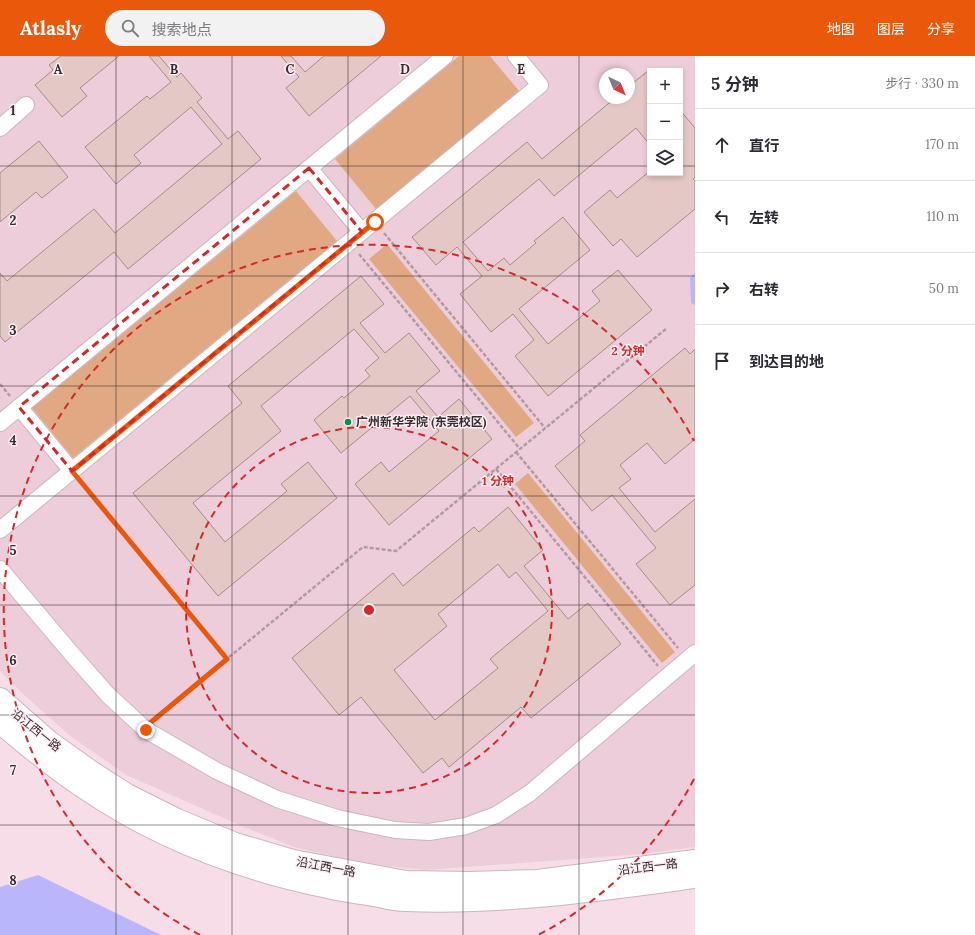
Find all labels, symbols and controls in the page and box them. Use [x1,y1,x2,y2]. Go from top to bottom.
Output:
search box [105,10,385,46]
text: Atlasly [20,16,81,40]
icon: search [119,17,141,39]
text: 搜索地点 [151,20,211,39]
text: 地图 [827,20,855,38]
text: 图层 [877,20,905,38]
text: 分享 [927,20,955,38]
text: A [54,61,63,78]
text: B [170,61,179,78]
text: C [286,61,295,78]
text: D [400,61,410,78]
text: E [517,61,525,78]
north arrow [599,68,635,104]
map controls [647,68,683,176]
button: + [647,68,683,104]
text: 5 分钟 [711,73,759,95]
text: 步行 · 330 m [885,75,959,92]
text: 1 [10,102,16,119]
button: − [647,104,683,140]
icon: ahead [711,134,733,156]
text: 直行 [749,136,779,155]
text: 170 m [925,136,959,153]
button: layers [647,140,683,176]
icon: left [711,206,733,228]
text: 左转 [749,208,779,227]
text: 110 m [926,208,959,225]
text: 2 [10,212,17,229]
route start [366,213,384,231]
icon: right [711,278,733,300]
text: 右转 [749,280,779,299]
text: 50 m [929,280,959,297]
text: 3 [9,322,17,339]
text: 2 分钟 [611,343,645,358]
icon: arrive [711,350,733,372]
text: 到达目的地 [749,352,824,371]
place label: 广州新华学院 (东莞校区) [356,414,487,430]
marker: 广州新华学院 (东莞校区) [343,417,353,427]
text: 4 [9,432,17,449]
text: 1 分钟 [482,473,514,488]
text: 5 [9,542,17,559]
centre of rings [362,603,376,617]
text: 6 [9,652,17,669]
street label: 沿江西一路 [8,705,64,754]
route end [137,721,155,739]
text: 7 [10,762,16,779]
street label: 沿江西一路 [295,853,357,880]
street label: 沿江西一路 [617,855,679,878]
text: 8 [9,872,17,889]

